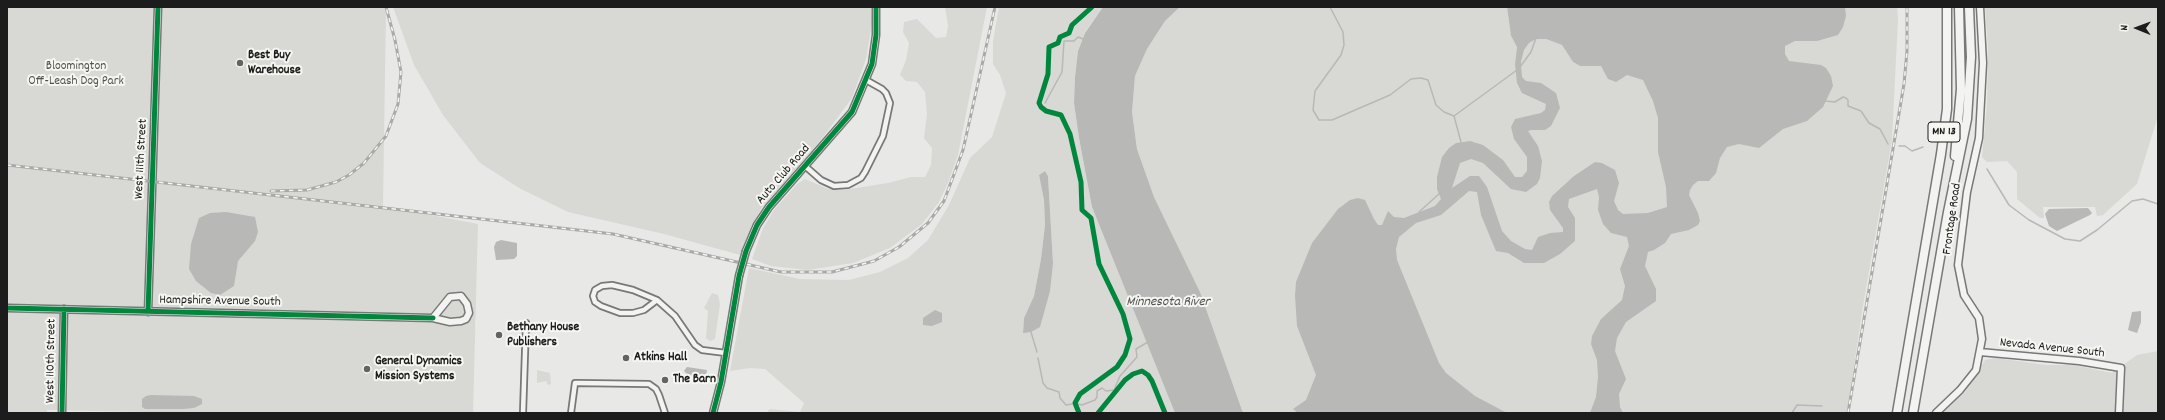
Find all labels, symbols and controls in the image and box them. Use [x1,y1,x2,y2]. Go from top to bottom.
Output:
north arrow [2117,8,2157,48]
text: N [2117,25,2133,31]
place label: Best Buy Warehouse [248,48,301,79]
marker: Best Buy Warehouse [235,58,245,68]
park label: Bloomington Off-Leash Dog Park [28,59,124,90]
street label: West 111th Street [132,119,152,199]
road number: MN 13 [1928,122,1960,142]
street label: Auto Club Road [754,142,814,208]
street label: Frontage Road [1940,182,1966,256]
street label: Hampshire Avenue South [159,293,281,311]
water label: Minnesota River [1126,295,1210,311]
street label: West 110th Street [43,319,61,403]
place label: Bethany House Publishers [507,320,579,351]
marker: Bethany House Publishers [494,330,504,340]
street label: Nevada Avenue South [1999,336,2105,362]
place label: Atkins Hall [634,350,687,366]
marker: Atkins Hall [621,353,631,363]
place label: General Dynamics Mission Systems [375,354,462,385]
marker: General Dynamics Mission Systems [362,364,372,374]
place label: The Barn [673,372,716,388]
marker: The Barn [660,375,670,385]

